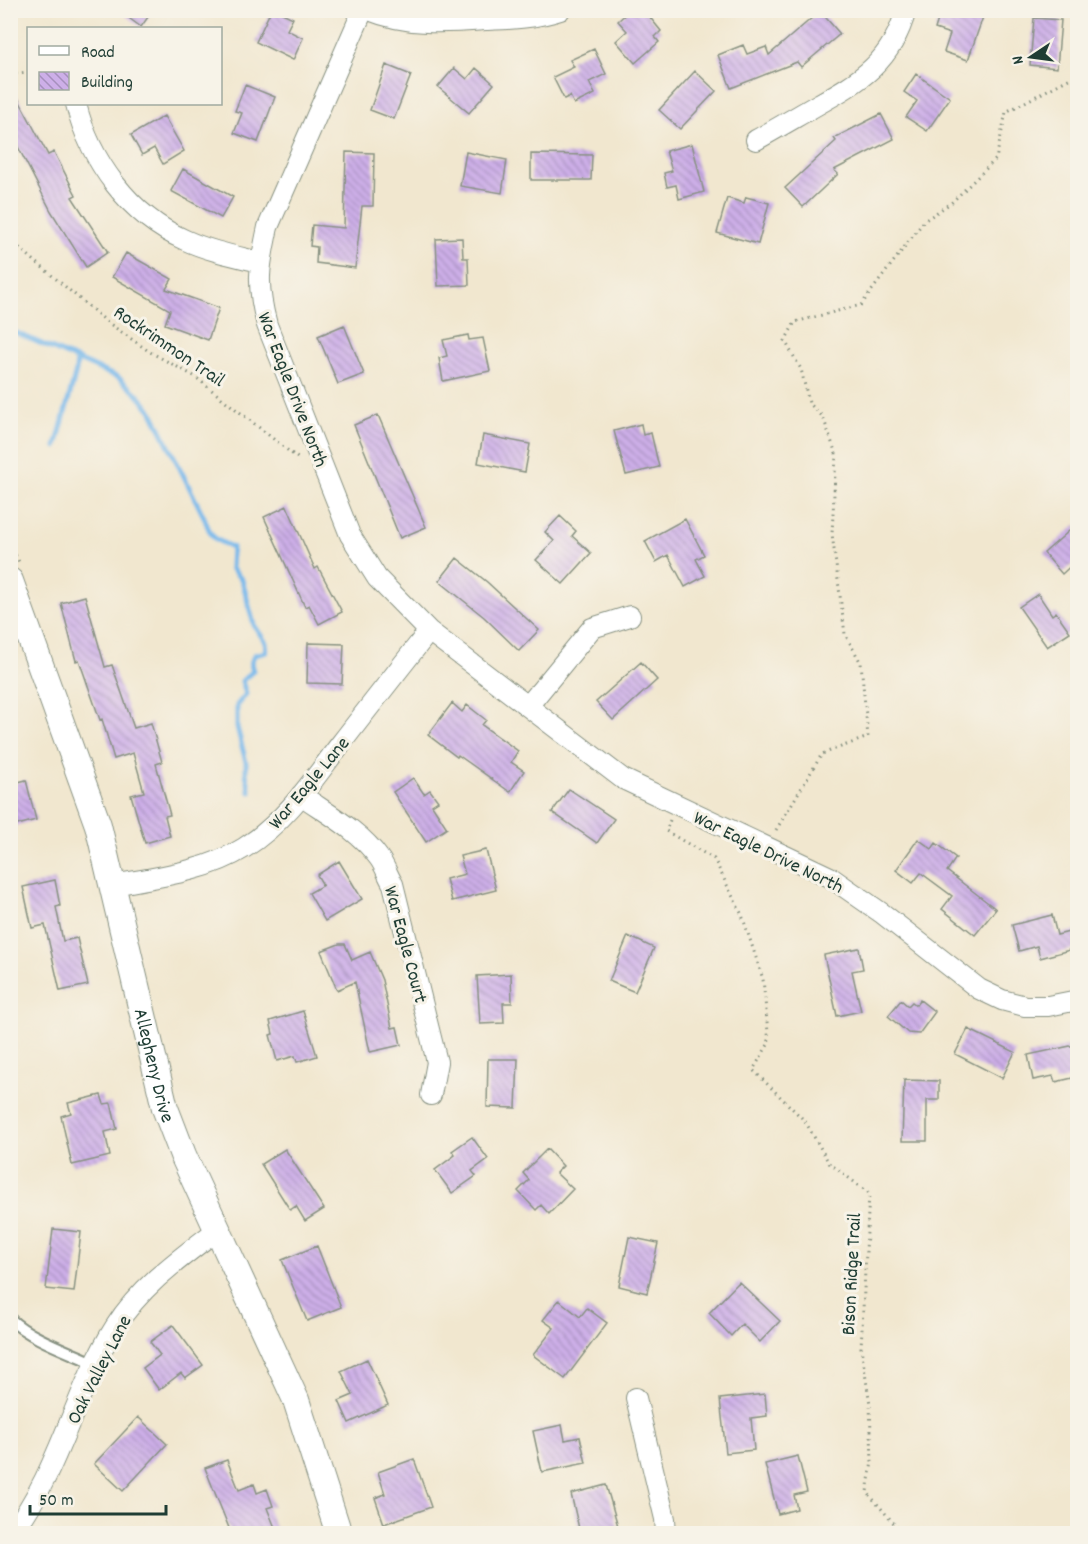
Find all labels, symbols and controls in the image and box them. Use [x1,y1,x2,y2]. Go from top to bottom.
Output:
legend [27,27,222,105]
north arrow [1001,27,1061,87]
text: Road [81,41,115,66]
text: N [1007,53,1031,66]
text: Building [81,71,133,96]
street label: Rockrimmon Trail [107,300,230,395]
street label: War Eagle Drive North [249,308,334,472]
street label: War Eagle Lane [263,731,358,837]
street label: War Eagle Drive North [688,805,848,902]
street label: War Eagle Court [375,883,433,1007]
street label: Allegheny Drive [125,1006,180,1127]
street label: Bison Ridge Trail [836,1212,870,1336]
street label: Oak Valley Lane [61,1311,140,1430]
scale bar [30,1478,166,1516]
text: 50 m [39,1489,74,1514]

